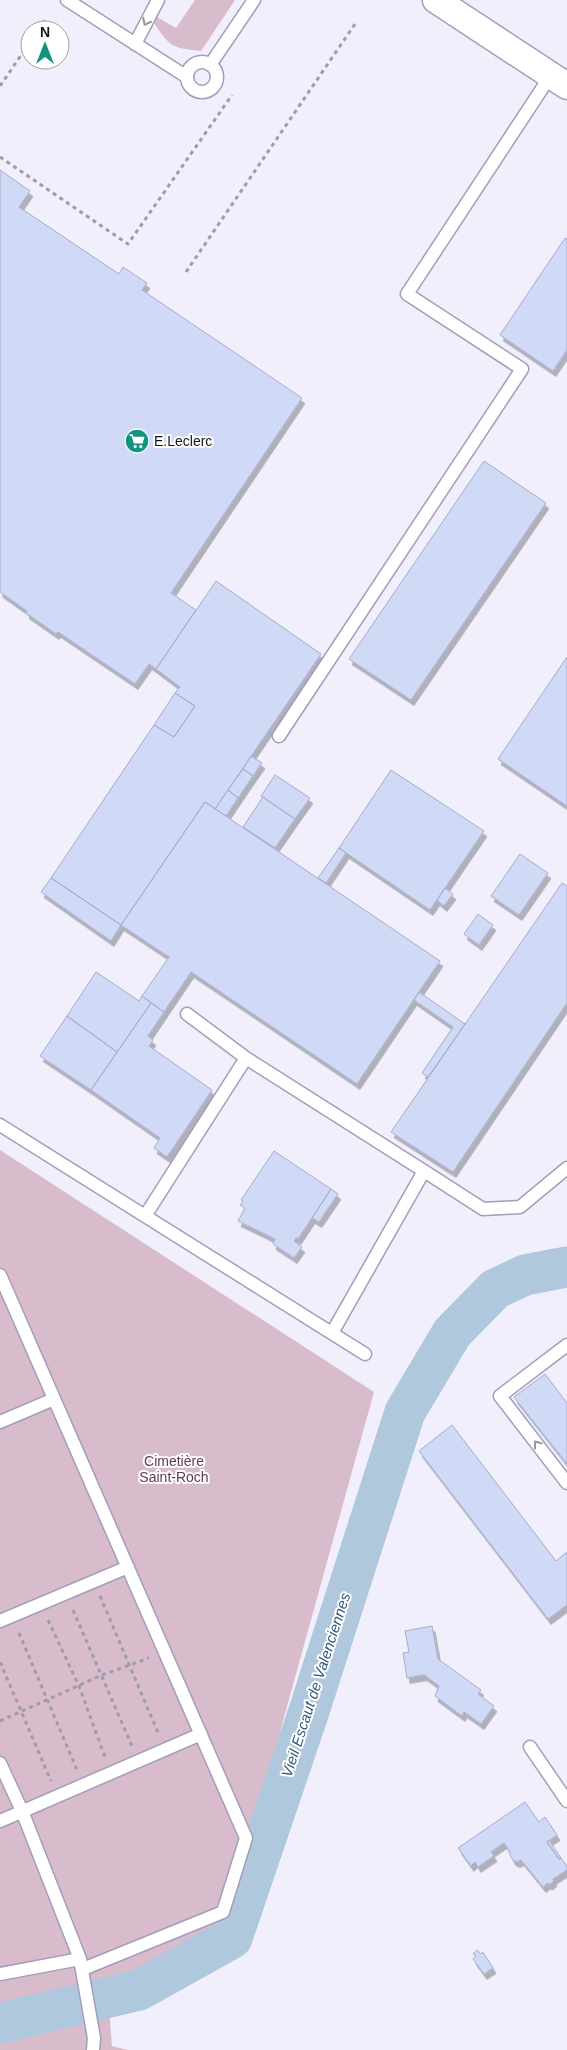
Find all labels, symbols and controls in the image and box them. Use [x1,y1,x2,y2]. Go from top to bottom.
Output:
one-way arrow [142,17,152,26]
north arrow [20,20,70,70]
text: N [40,24,50,40]
supermarket icon: E.Leclerc [124,428,150,454]
place label: E.Leclerc [154,433,212,449]
one-way arrow [535,1441,543,1450]
park label: Cimetière Saint-Roch [139,1453,209,1485]
water label: Vieil Escaut de Valenciennes [278,1590,354,1779]

